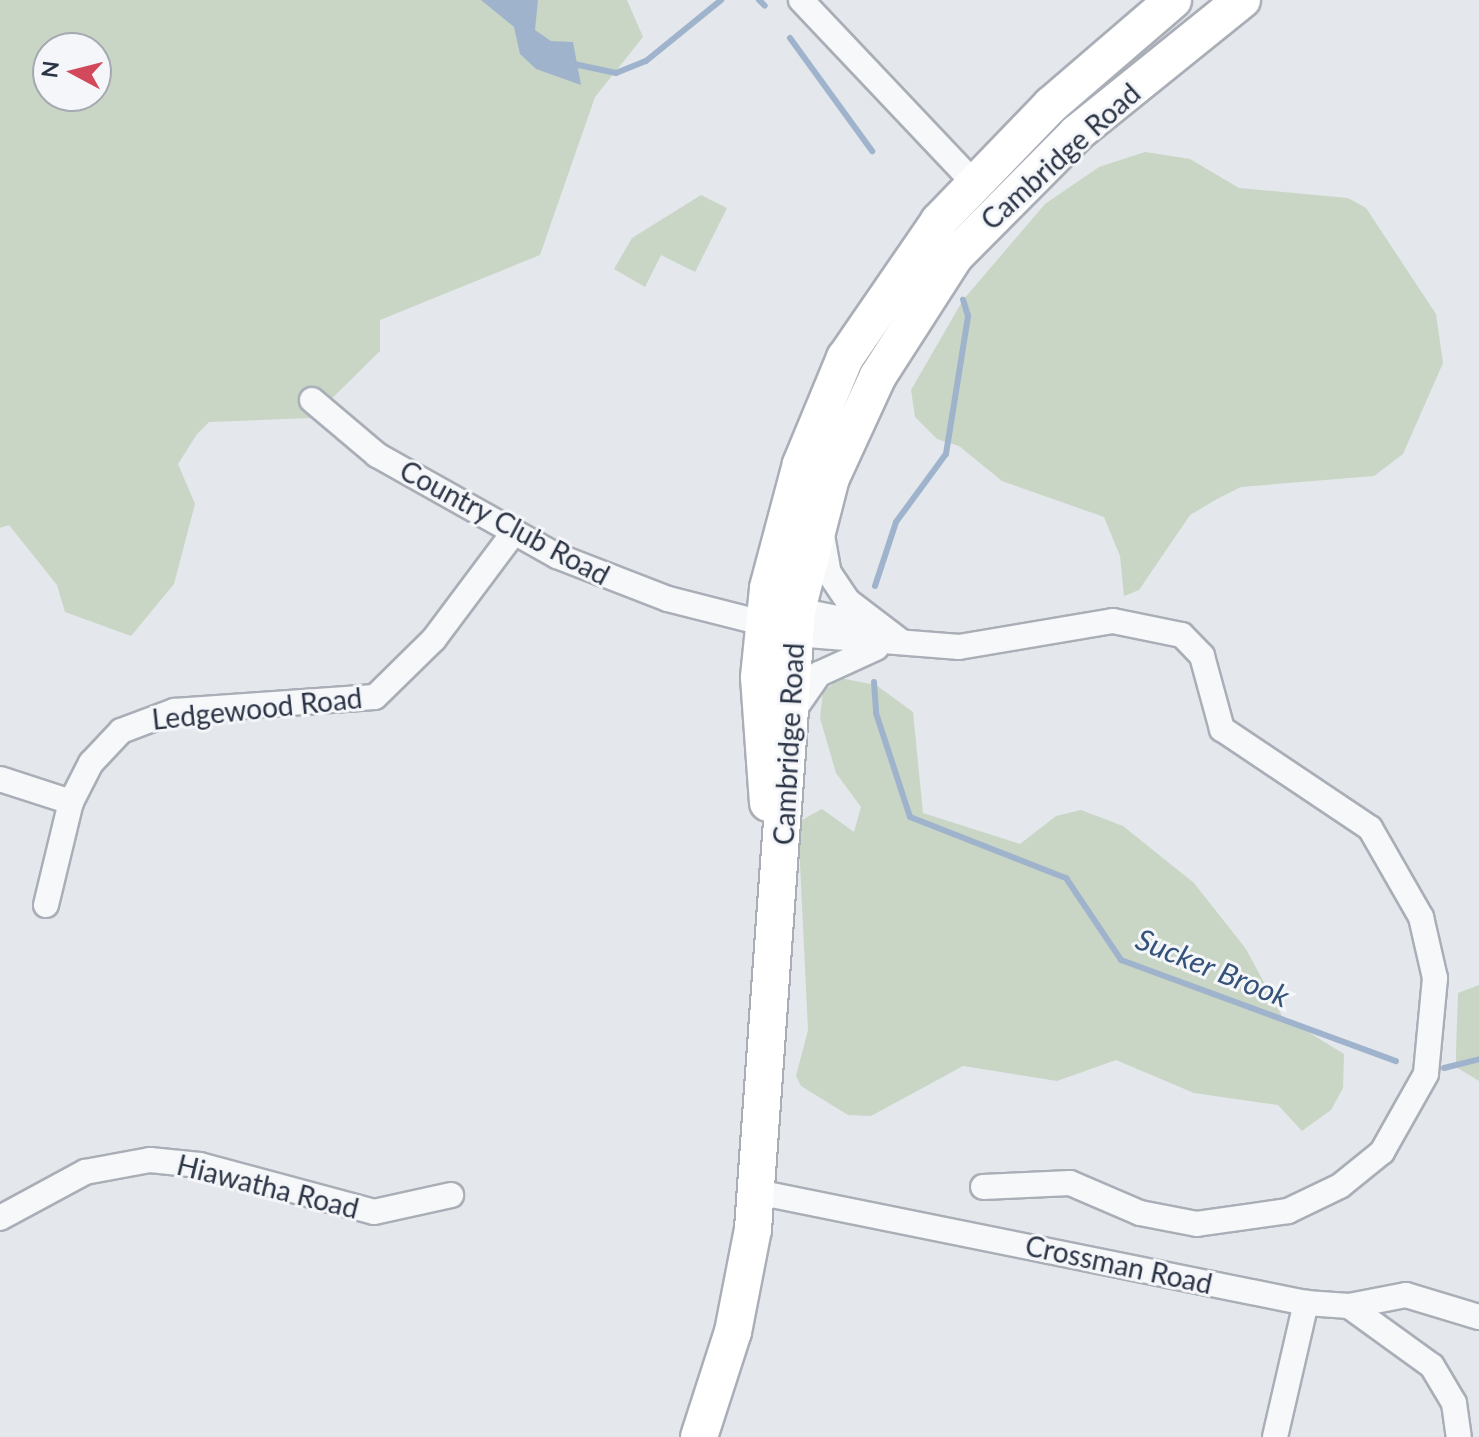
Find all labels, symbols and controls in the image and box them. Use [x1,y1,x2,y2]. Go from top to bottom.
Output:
north arrow [32,32,112,112]
text: N [35,59,64,79]
street label: Cambridge Road [974,76,1146,236]
street label: Country Club Road [394,452,616,592]
street label: Cambridge Road [766,642,810,846]
street label: Ledgewood Road [150,680,364,736]
water label: Sucker Brook [1131,920,1295,1014]
street label: Hiawatha Road [174,1147,362,1225]
street label: Crossman Road [1022,1228,1216,1300]

